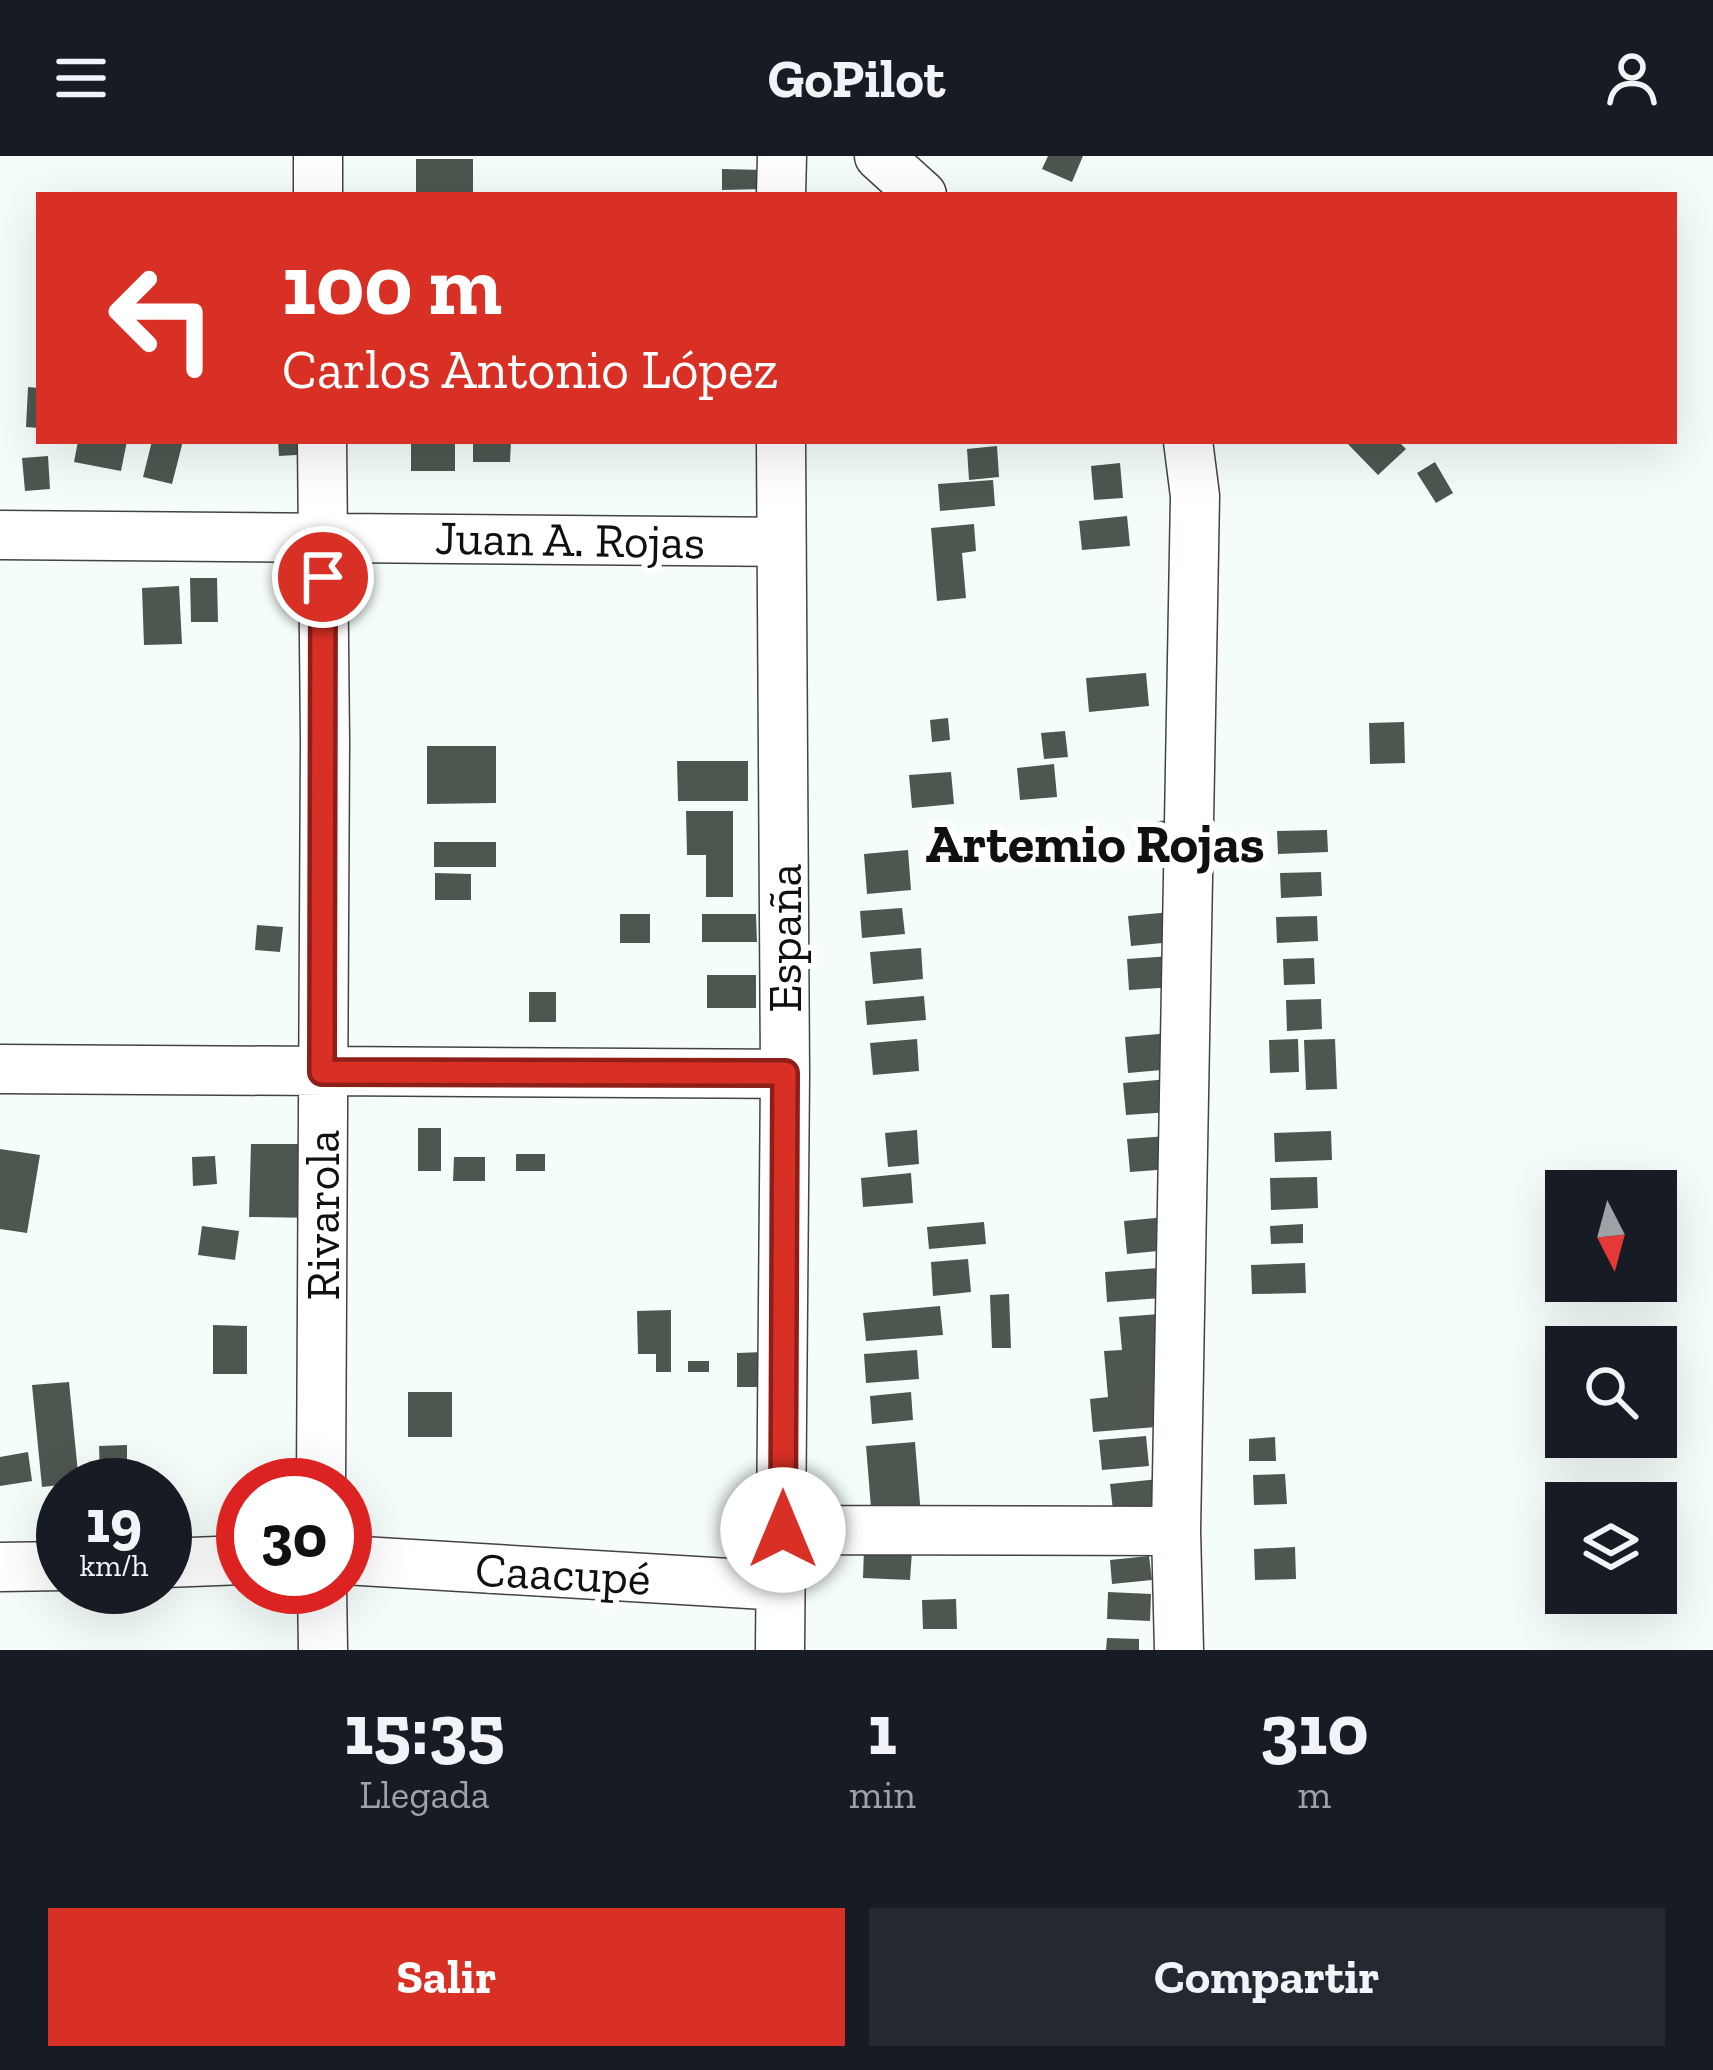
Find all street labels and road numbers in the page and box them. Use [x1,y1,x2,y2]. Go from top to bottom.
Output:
street label: Juan A. Rojas [434,509,706,570]
street label: España [756,863,813,1013]
street label: Rivarola [294,1130,351,1300]
street label: Caacupé [474,1540,652,1607]

